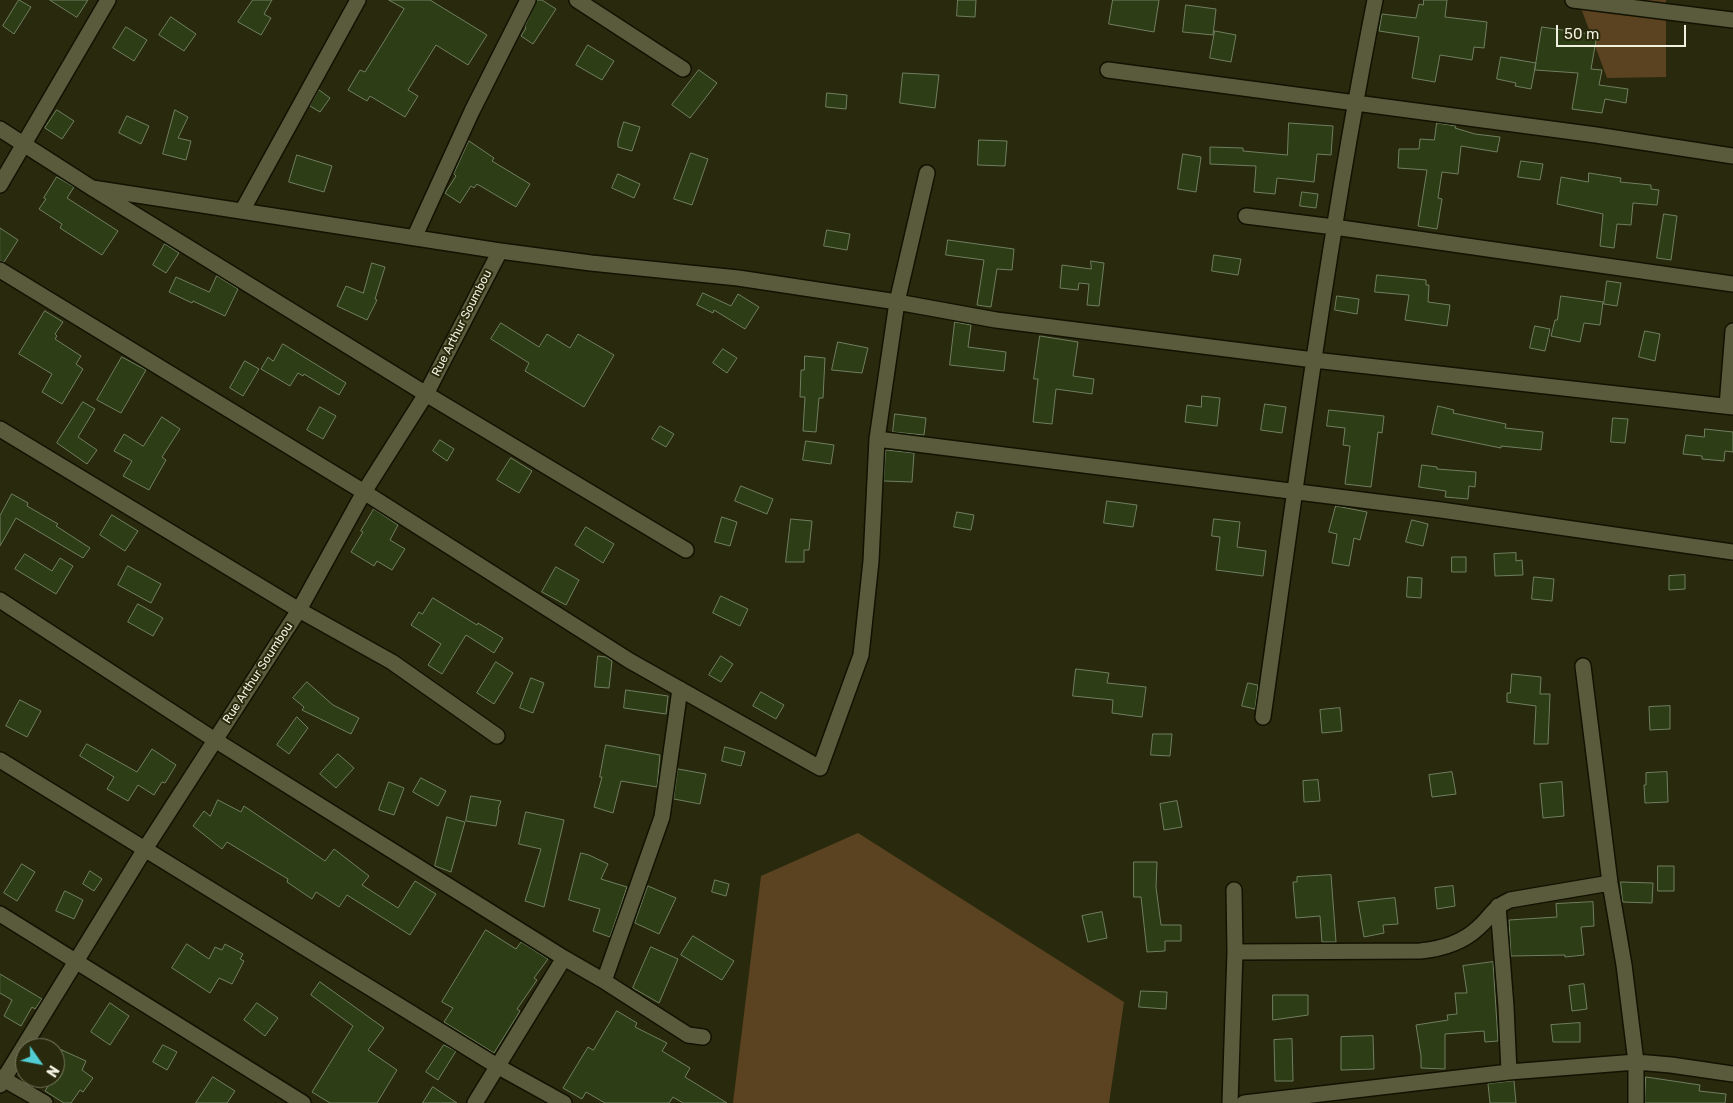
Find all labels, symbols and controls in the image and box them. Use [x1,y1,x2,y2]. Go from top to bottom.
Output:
scale bar [1558,15,1688,47]
text: 50 m [1564,25,1599,43]
street label: Rue Arthur Soumbou [429,267,495,379]
street label: Rue Arthur Soumbou [220,620,296,726]
north arrow [15,1038,65,1088]
text: N [42,1062,62,1080]

